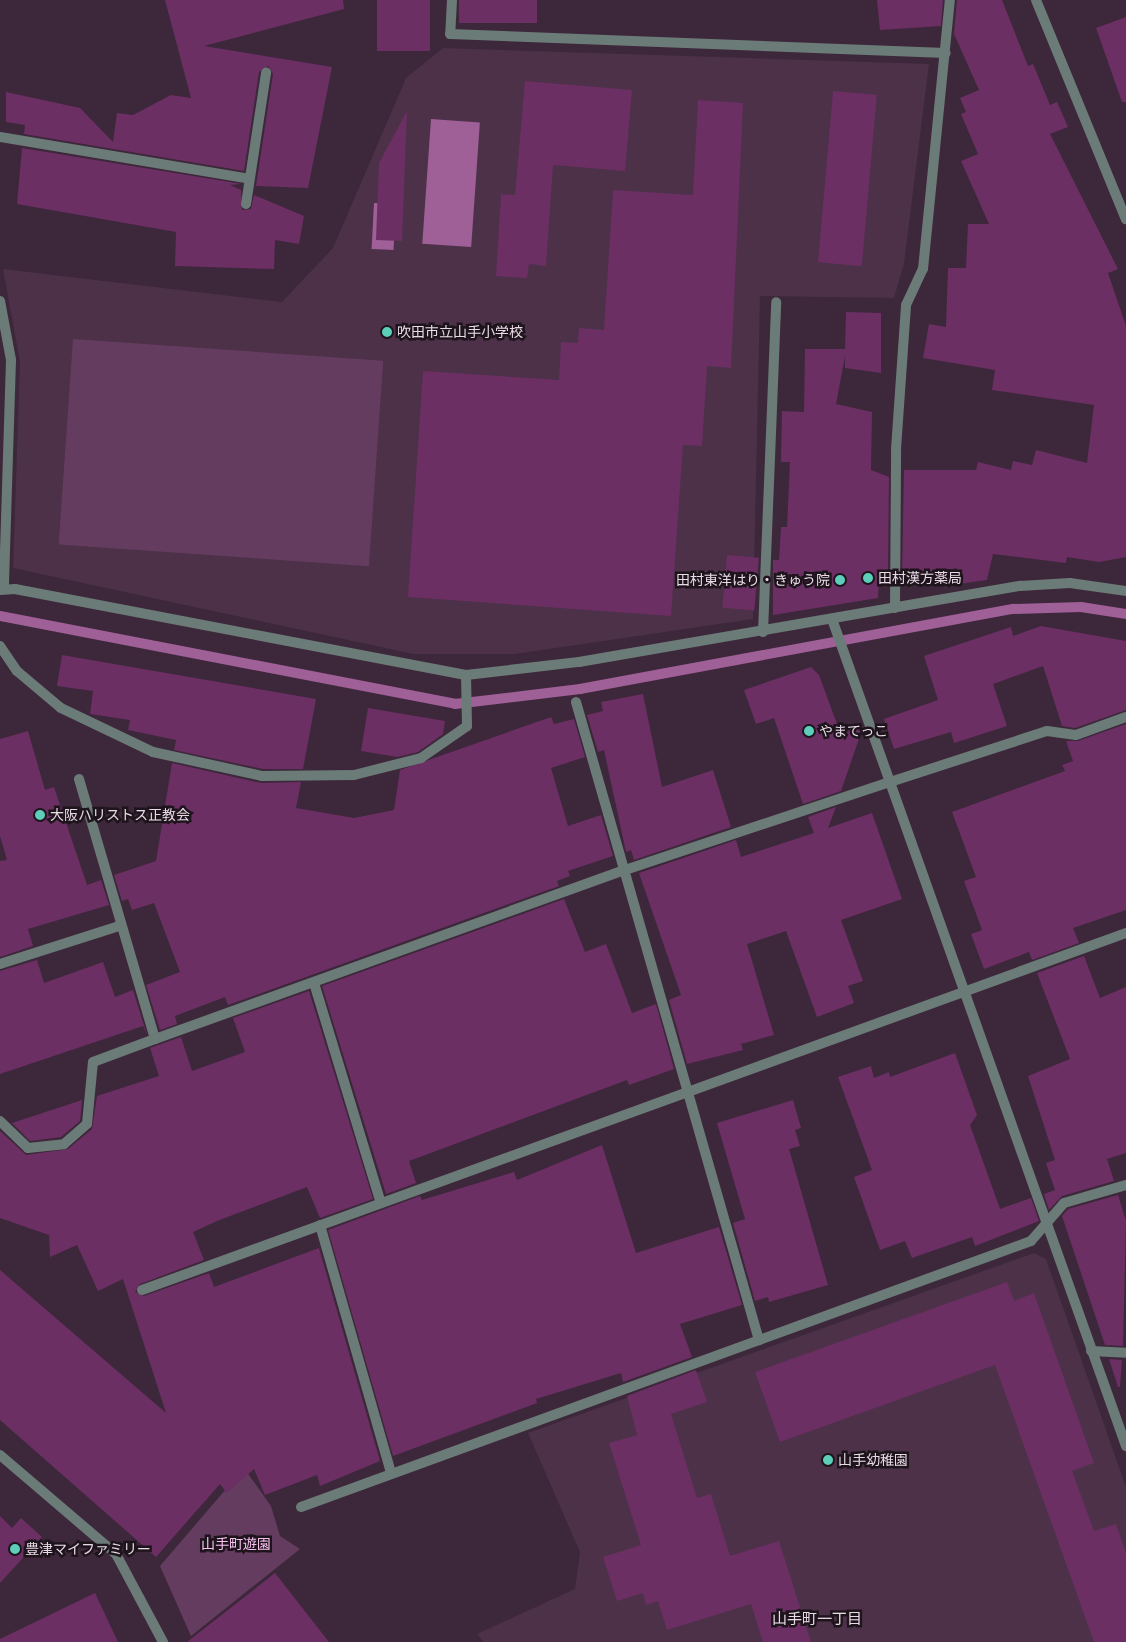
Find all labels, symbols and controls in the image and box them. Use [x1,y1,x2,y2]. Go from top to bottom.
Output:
place label: 吹田市立山手小学校 [397,324,523,340]
marker: 吹田市立山手小学校 [381,326,393,338]
place label: 田村漢方薬局 [878,570,962,586]
place label: 田村東洋はり・きゅう院 [676,572,830,588]
marker: 田村漢方薬局 [862,572,874,584]
marker: 田村東洋はり・きゅう院 [834,574,846,586]
place label: やまてっこ [819,723,889,739]
marker: やまてっこ [803,725,815,737]
place label: 大阪ハリストス正教会 [50,807,190,823]
marker: 大阪ハリストス正教会 [34,809,46,821]
place label: 山手幼稚園 [838,1452,908,1468]
marker: 山手幼稚園 [822,1454,834,1466]
park label: 山手町遊園 [201,1536,271,1552]
place label: 豊津マイファミリー [25,1541,151,1557]
marker: 豊津マイファミリー [9,1543,21,1555]
district label: 山手町一丁目 [772,1610,862,1628]

